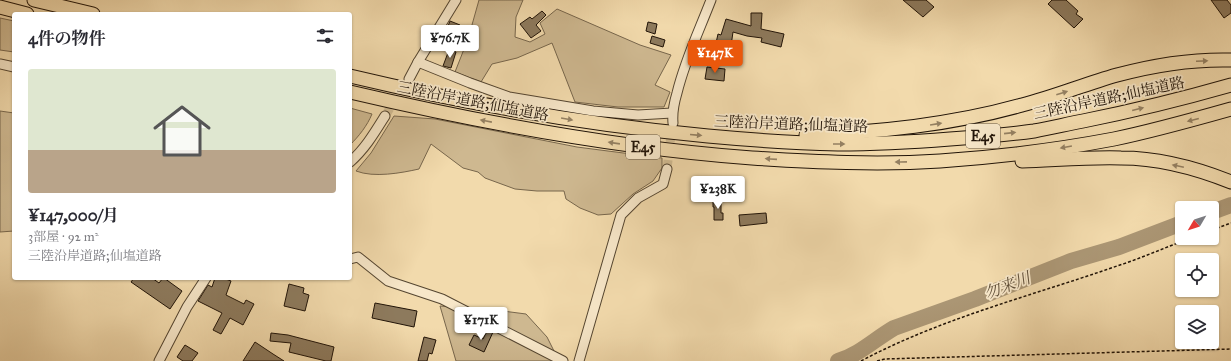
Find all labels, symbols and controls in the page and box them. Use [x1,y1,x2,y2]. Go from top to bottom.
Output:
icon: filters [314,25,336,47]
pin: ¥76.7K [417,25,483,59]
text: 4件の物件 [28,28,105,49]
text: ¥76.7K [430,30,470,46]
pin: ¥147K [687,40,743,74]
text: ¥147K [697,45,733,61]
one-way arrow [1196,57,1208,64]
street label: 三陸沿岸道路;仙塩道路 [1032,73,1186,123]
street label: 三陸沿岸道路;仙塩道路 [396,77,550,125]
one-way arrow [1057,90,1069,96]
icon: home [146,95,218,167]
one-way arrow [1132,106,1144,112]
street label: 三陸沿岸道路;仙塩道路 [714,112,868,136]
one-way arrow [561,116,573,122]
one-way arrow [480,117,492,123]
one-way arrow [1187,117,1200,123]
one-way arrow [930,120,942,126]
road number: E45 [966,124,1000,148]
one-way arrow [1004,130,1016,137]
one-way arrow [690,132,702,138]
road number: E45 [626,135,660,159]
one-way arrow [608,140,620,146]
one-way arrow [833,141,846,147]
one-way arrow [1060,144,1073,150]
one-way arrow [765,156,777,163]
one-way arrow [895,159,907,166]
one-way arrow [1172,162,1185,168]
pin: ¥238K [690,176,746,210]
text: ¥238K [700,181,736,197]
north arrow [1175,201,1219,245]
map controls [1175,201,1219,349]
text: ¥147,000/月 [28,205,119,226]
text: 3部屋 · 92 m² [28,229,99,245]
text: 三陸沿岸道路;仙塩道路 [28,248,162,264]
button: locate [1175,253,1219,297]
water label: 勿来川 [981,267,1035,303]
button: layers [1175,305,1219,349]
pin: ¥171K [453,307,509,341]
text: ¥171K [464,312,498,328]

